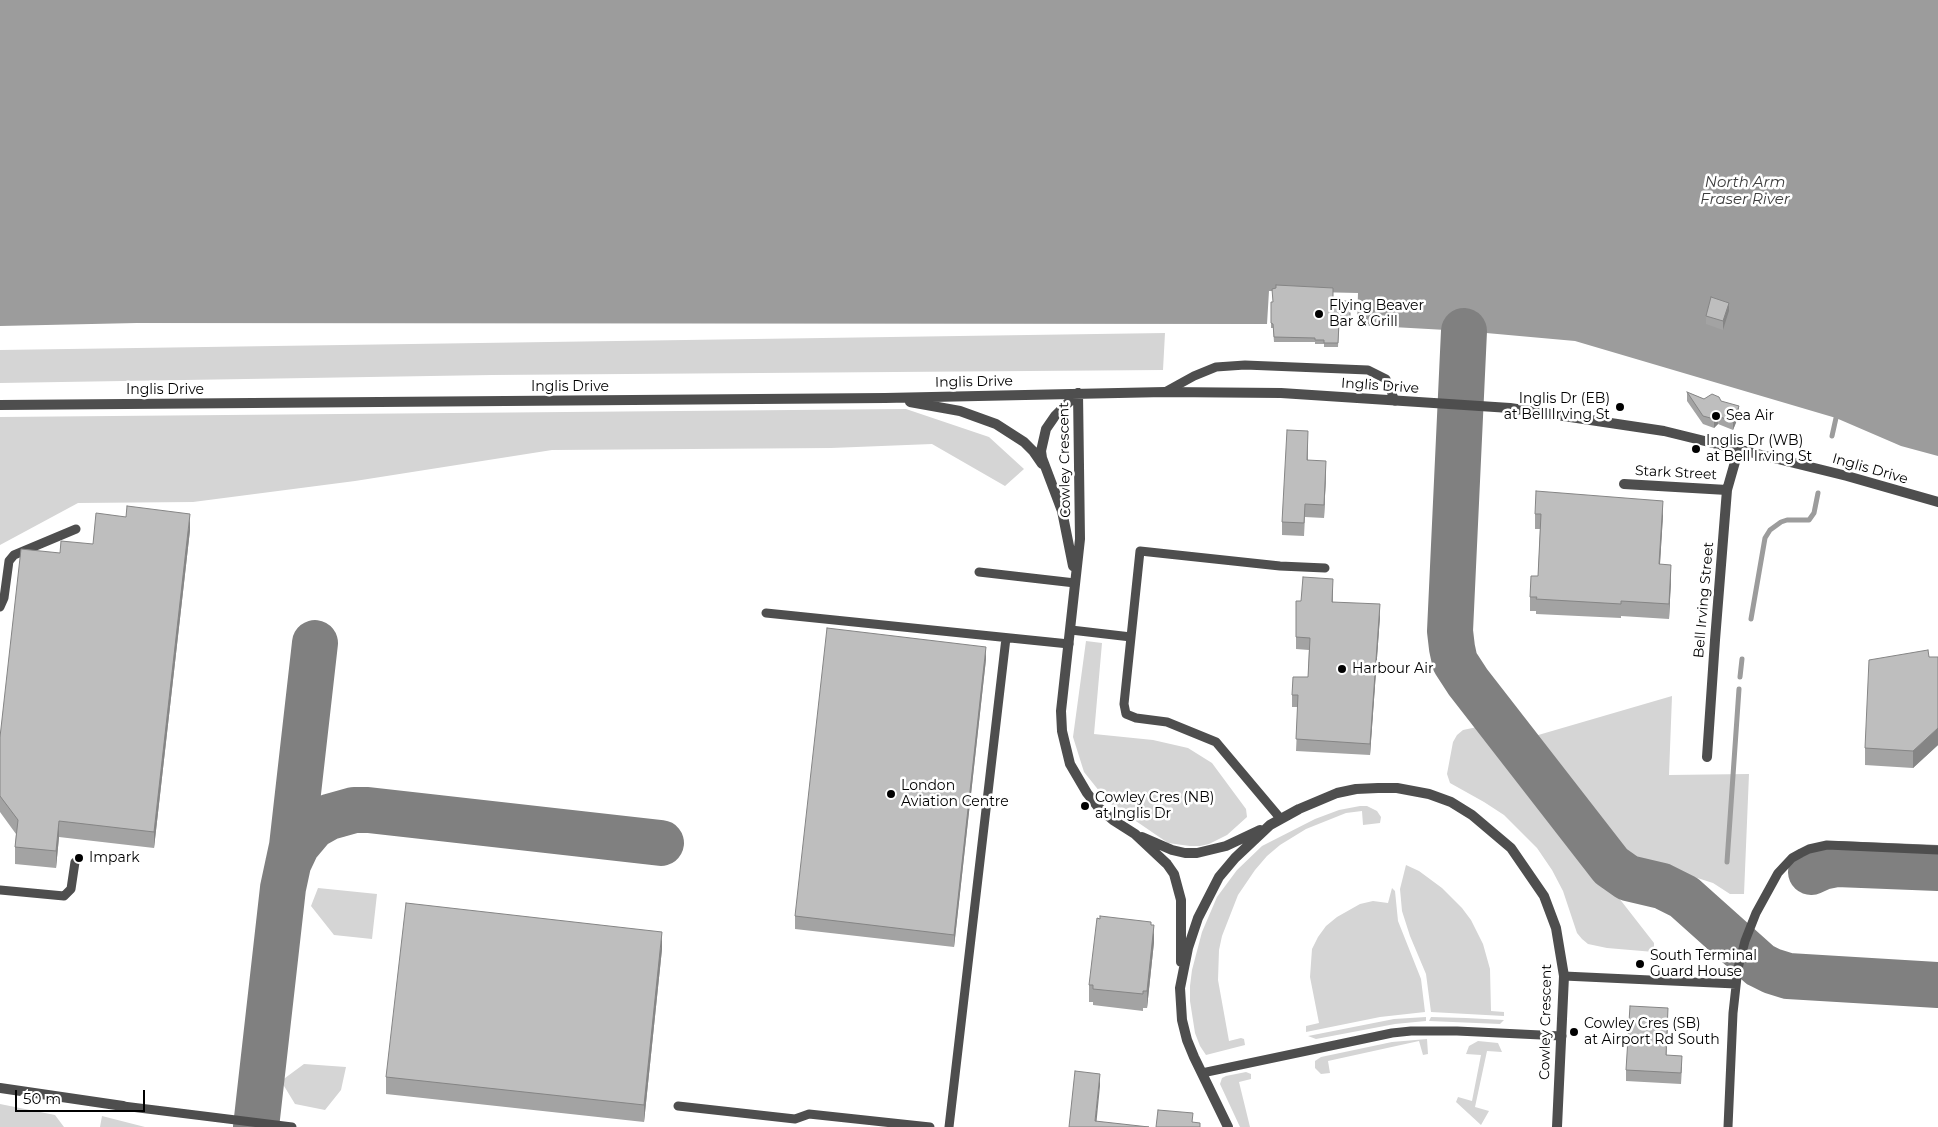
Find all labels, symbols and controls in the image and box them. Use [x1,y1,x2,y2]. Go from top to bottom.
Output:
water label: North Arm Fraser River [1700,174,1790,209]
place label: Flying Beaver Bar & Grill [1329,298,1424,331]
marker: Flying Beaver Bar & Grill [1313,308,1325,320]
street label: Inglis Drive [935,373,1013,391]
street label: Inglis Drive [1341,375,1419,397]
street label: Inglis Drive [531,379,609,395]
street label: Inglis Drive [126,382,204,398]
place label: Inglis Dr (EB) at Bell Irving St [1504,391,1610,424]
marker: Inglis Dr (EB) at Bell Irving St [1614,401,1626,413]
street label: Cowley Crescent [1056,402,1074,518]
place label: Sea Air [1726,408,1774,424]
marker: Sea Air [1710,410,1722,422]
place label: Inglis Dr (WB) at Bell Irving St [1706,433,1812,466]
marker: Inglis Dr (WB) at Bell Irving St [1690,443,1702,455]
street label: Inglis Drive [1830,450,1910,488]
street label: Stark Street [1635,462,1717,484]
street label: Bell Irving Street [1691,541,1717,659]
place label: Harbour Air [1352,661,1434,677]
marker: Harbour Air [1336,663,1348,675]
place label: London Aviation Centre [901,778,1009,810]
marker: London Aviation Centre [885,788,897,800]
place label: Cowley Cres (NB) at Inglis Dr [1095,790,1214,822]
marker: Cowley Cres (NB) at Inglis Dr [1079,800,1091,812]
place label: Impark [89,850,140,866]
marker: Impark [73,852,85,864]
place label: South Terminal Guard House [1650,948,1757,980]
marker: South Terminal Guard House [1634,958,1646,970]
street label: Cowley Crescent [1537,964,1555,1080]
place label: Cowley Cres (SB) at Airport Rd South [1584,1016,1720,1048]
marker: Cowley Cres (SB) at Airport Rd South [1568,1026,1580,1038]
scale bar [18,1080,148,1112]
text: 50 m [23,1089,61,1108]

